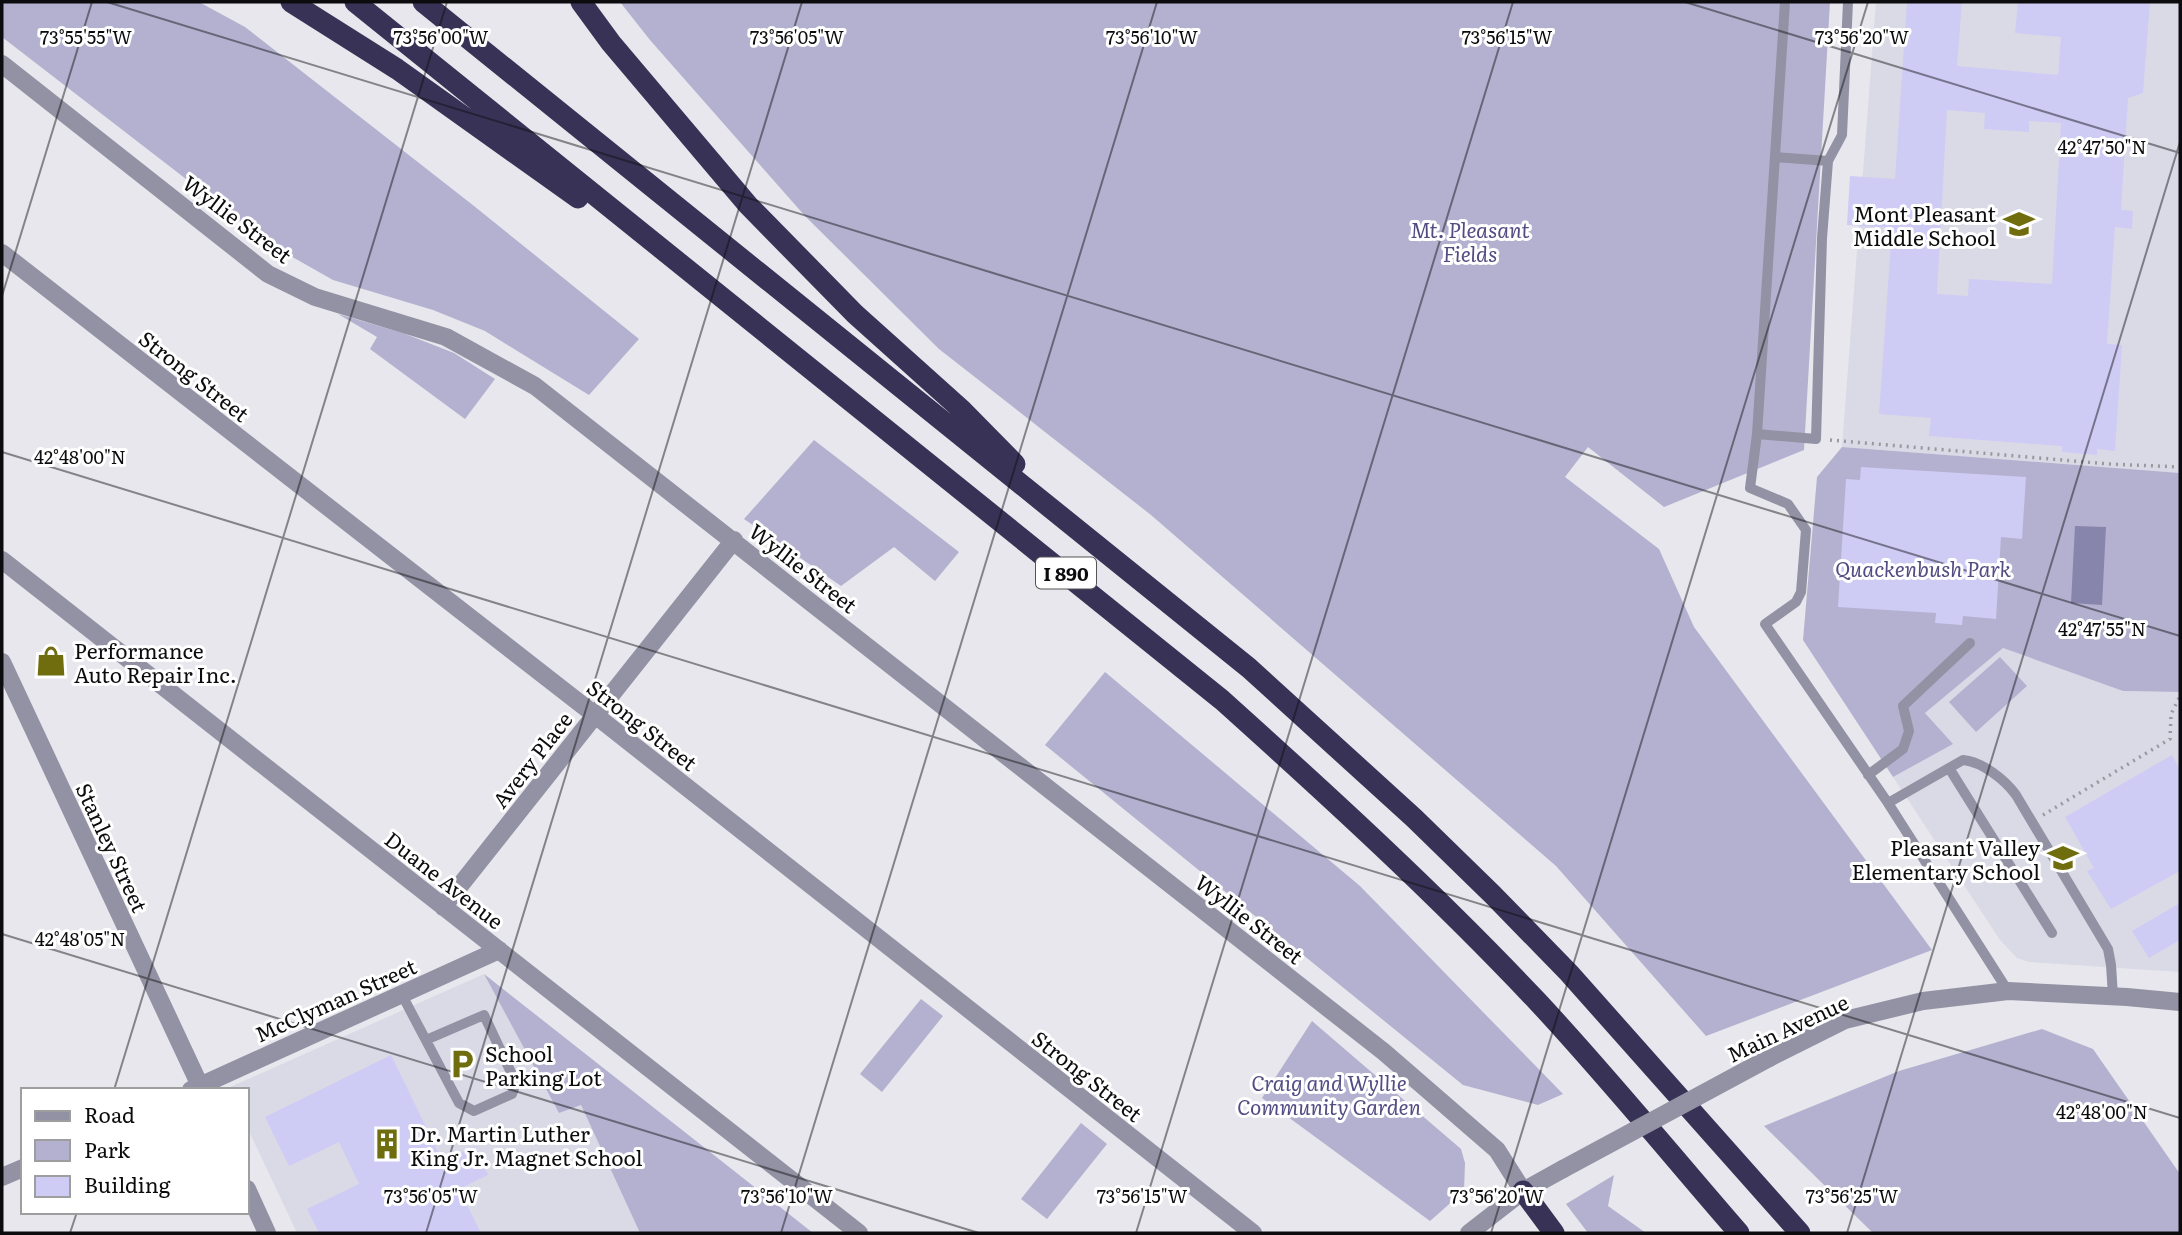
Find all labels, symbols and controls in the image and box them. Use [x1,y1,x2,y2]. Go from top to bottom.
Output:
text: 73°55'55"W [40,23,132,50]
text: 73°56'00"W [393,23,489,50]
text: 73°56'05"W [750,23,844,50]
text: 73°56'10"W [1106,23,1198,50]
text: 73°56'15"W [1462,23,1553,50]
text: 73°56'20"W [1815,23,1909,50]
text: 42°47'50"N [2057,133,2147,160]
street label: Wyllie Street [177,167,300,270]
place label: Mont Pleasant Middle School [1853,197,1997,252]
school or university icon: Mont Pleasant Middle School [2002,207,2036,241]
park label: Mt. Pleasant Fields [1410,213,1530,268]
street label: Strong Street [133,322,257,428]
text: 42°48'00"N [34,443,126,470]
street label: Wyllie Street [743,515,865,619]
park label: Quackenbush Park [1835,552,2011,583]
road number: I 890 [1036,558,1096,588]
text: 42°47'55"N [2058,615,2146,642]
place label: Performance Auto Repair Inc. [74,634,237,689]
shop icon: Performance Auto Repair Inc. [34,644,68,678]
street label: Strong Street [581,671,705,777]
street label: Avery Place [484,704,579,814]
street label: Stanley Street [69,777,157,917]
street label: Duane Avenue [379,823,511,935]
place label: Pleasant Valley Elementary School [1851,831,2041,886]
school or university icon: Pleasant Valley Elementary School [2046,841,2080,875]
street label: Wyllie Street [1189,866,1311,970]
text: 42°48'05"N [35,925,125,952]
street label: McClyman Street [249,949,421,1048]
street label: Main Avenue [1721,985,1853,1069]
street label: Strong Street [1026,1022,1150,1128]
place label: School Parking Lot [485,1037,602,1092]
parking icon: School Parking Lot [445,1047,479,1081]
park label: Craig and Wyllie Community Garden [1237,1066,1422,1121]
legend [21,1088,248,1214]
text: Road [84,1098,135,1129]
text: 42°48'00"N [2056,1098,2148,1125]
place label: Dr. Martin Luther King Jr. Magnet School [410,1117,643,1172]
building icon: Dr. Martin Luther King Jr. Magnet School [370,1127,404,1161]
text: Park [84,1133,130,1164]
text: Building [84,1168,171,1199]
text: 73°56'05"W [384,1182,478,1209]
text: 73°56'10"W [741,1182,833,1209]
text: 73°56'15"W [1097,1182,1188,1209]
text: 73°56'20"W [1450,1182,1544,1209]
text: 73°56'25"W [1806,1182,1899,1209]

